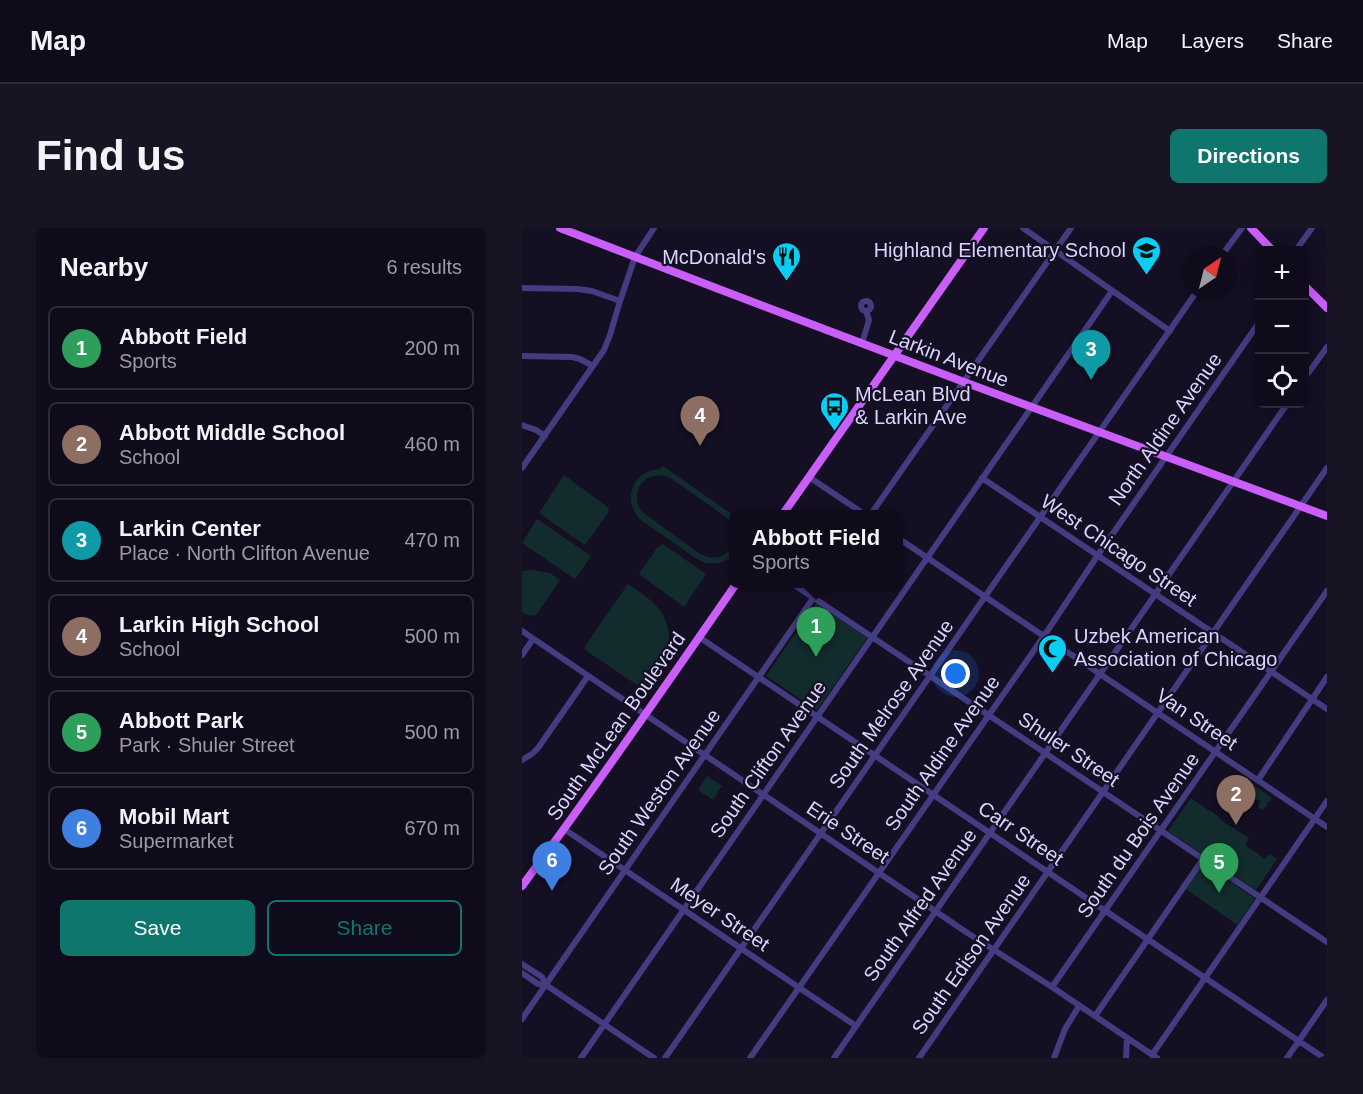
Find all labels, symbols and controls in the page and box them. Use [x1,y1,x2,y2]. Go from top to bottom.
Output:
text: Map [30,25,86,56]
text: Map [1107,29,1148,52]
text: Layers [1181,29,1244,52]
text: Share [1277,29,1333,52]
button: Directions [1170,129,1327,183]
text: Find us [36,132,185,179]
school or university icon: Highland Elementary School [1131,234,1163,276]
place label: Highland Elementary School [874,239,1126,261]
restaurant icon: McDonald's [771,241,803,283]
place label: McDonald's [662,246,766,268]
north arrow [1183,246,1237,300]
map controls [1255,246,1309,408]
button: + [1255,246,1309,300]
text: Nearby [60,252,148,282]
text: 6 results [386,256,462,278]
button: − [1255,300,1309,354]
text: Abbott Field [119,324,247,349]
street label: Larkin Avenue [886,325,1012,391]
pin: 3 [1072,330,1110,380]
text: 1 [76,337,87,359]
text: 200 m [404,337,460,359]
street label: North Aldine Avenue [1104,349,1226,509]
text: Sports [119,350,177,372]
button: locate [1255,354,1309,408]
place label: McLean Blvd & Larkin Ave [855,383,971,428]
bus stop icon: McLean Blvd & Larkin Ave [818,390,850,432]
pin: 4 [680,396,720,446]
text: Abbott Middle School [119,420,345,445]
text: 2 [76,433,87,455]
text: 460 m [404,433,460,455]
text: School [119,446,180,468]
street label: West Chicago Street [1037,490,1201,611]
popup [729,510,903,588]
text: Larkin Center [119,516,261,541]
text: Abbott Field [752,525,880,550]
text: 3 [76,529,87,551]
text: 470 m [404,529,460,551]
text: Place · North Clifton Avenue [119,542,370,564]
text: Sports [752,551,810,573]
pin: 1 [796,608,836,657]
text: Larkin High School [119,612,319,637]
street label: South Melrose Avenue [824,615,958,793]
text: 4 [76,625,87,647]
text: 500 m [404,625,460,647]
place label: Uzbek American Association of Chicago [1074,625,1277,670]
street label: South McLean Boulevard [543,628,689,824]
mosque icon: Uzbek American Association of Chicago [1037,632,1069,674]
text: School [119,638,180,660]
your location [941,659,970,688]
street label: South Aldine Avenue [880,671,1004,835]
street label: South Clifton Avenue [706,676,830,842]
street label: Van Street [1152,684,1242,754]
street label: South Weston Avenue [593,705,725,879]
street label: Shuler Street [1014,707,1124,791]
text: Abbott Park [119,708,244,733]
text: 5 [76,721,87,743]
text: 500 m [404,721,460,743]
text: Park · Shuler Street [119,734,295,756]
street label: South du Bois Avenue [1073,748,1203,922]
pin: 2 [1216,776,1256,825]
street label: Erie Street [803,796,894,868]
street label: Carr Street [974,797,1068,870]
text: Mobil Mart [119,804,229,829]
text: 6 [76,817,87,839]
text: 670 m [404,817,460,839]
street label: South Alfred Avenue [859,825,981,985]
text: Supermarket [119,830,234,852]
pin: 6 [532,842,572,891]
pin: 5 [1200,844,1238,893]
street label: South Edison Avenue [907,870,1035,1038]
street label: Meyer Street [666,873,774,955]
button: Save [60,900,255,956]
button: Share [267,900,462,956]

